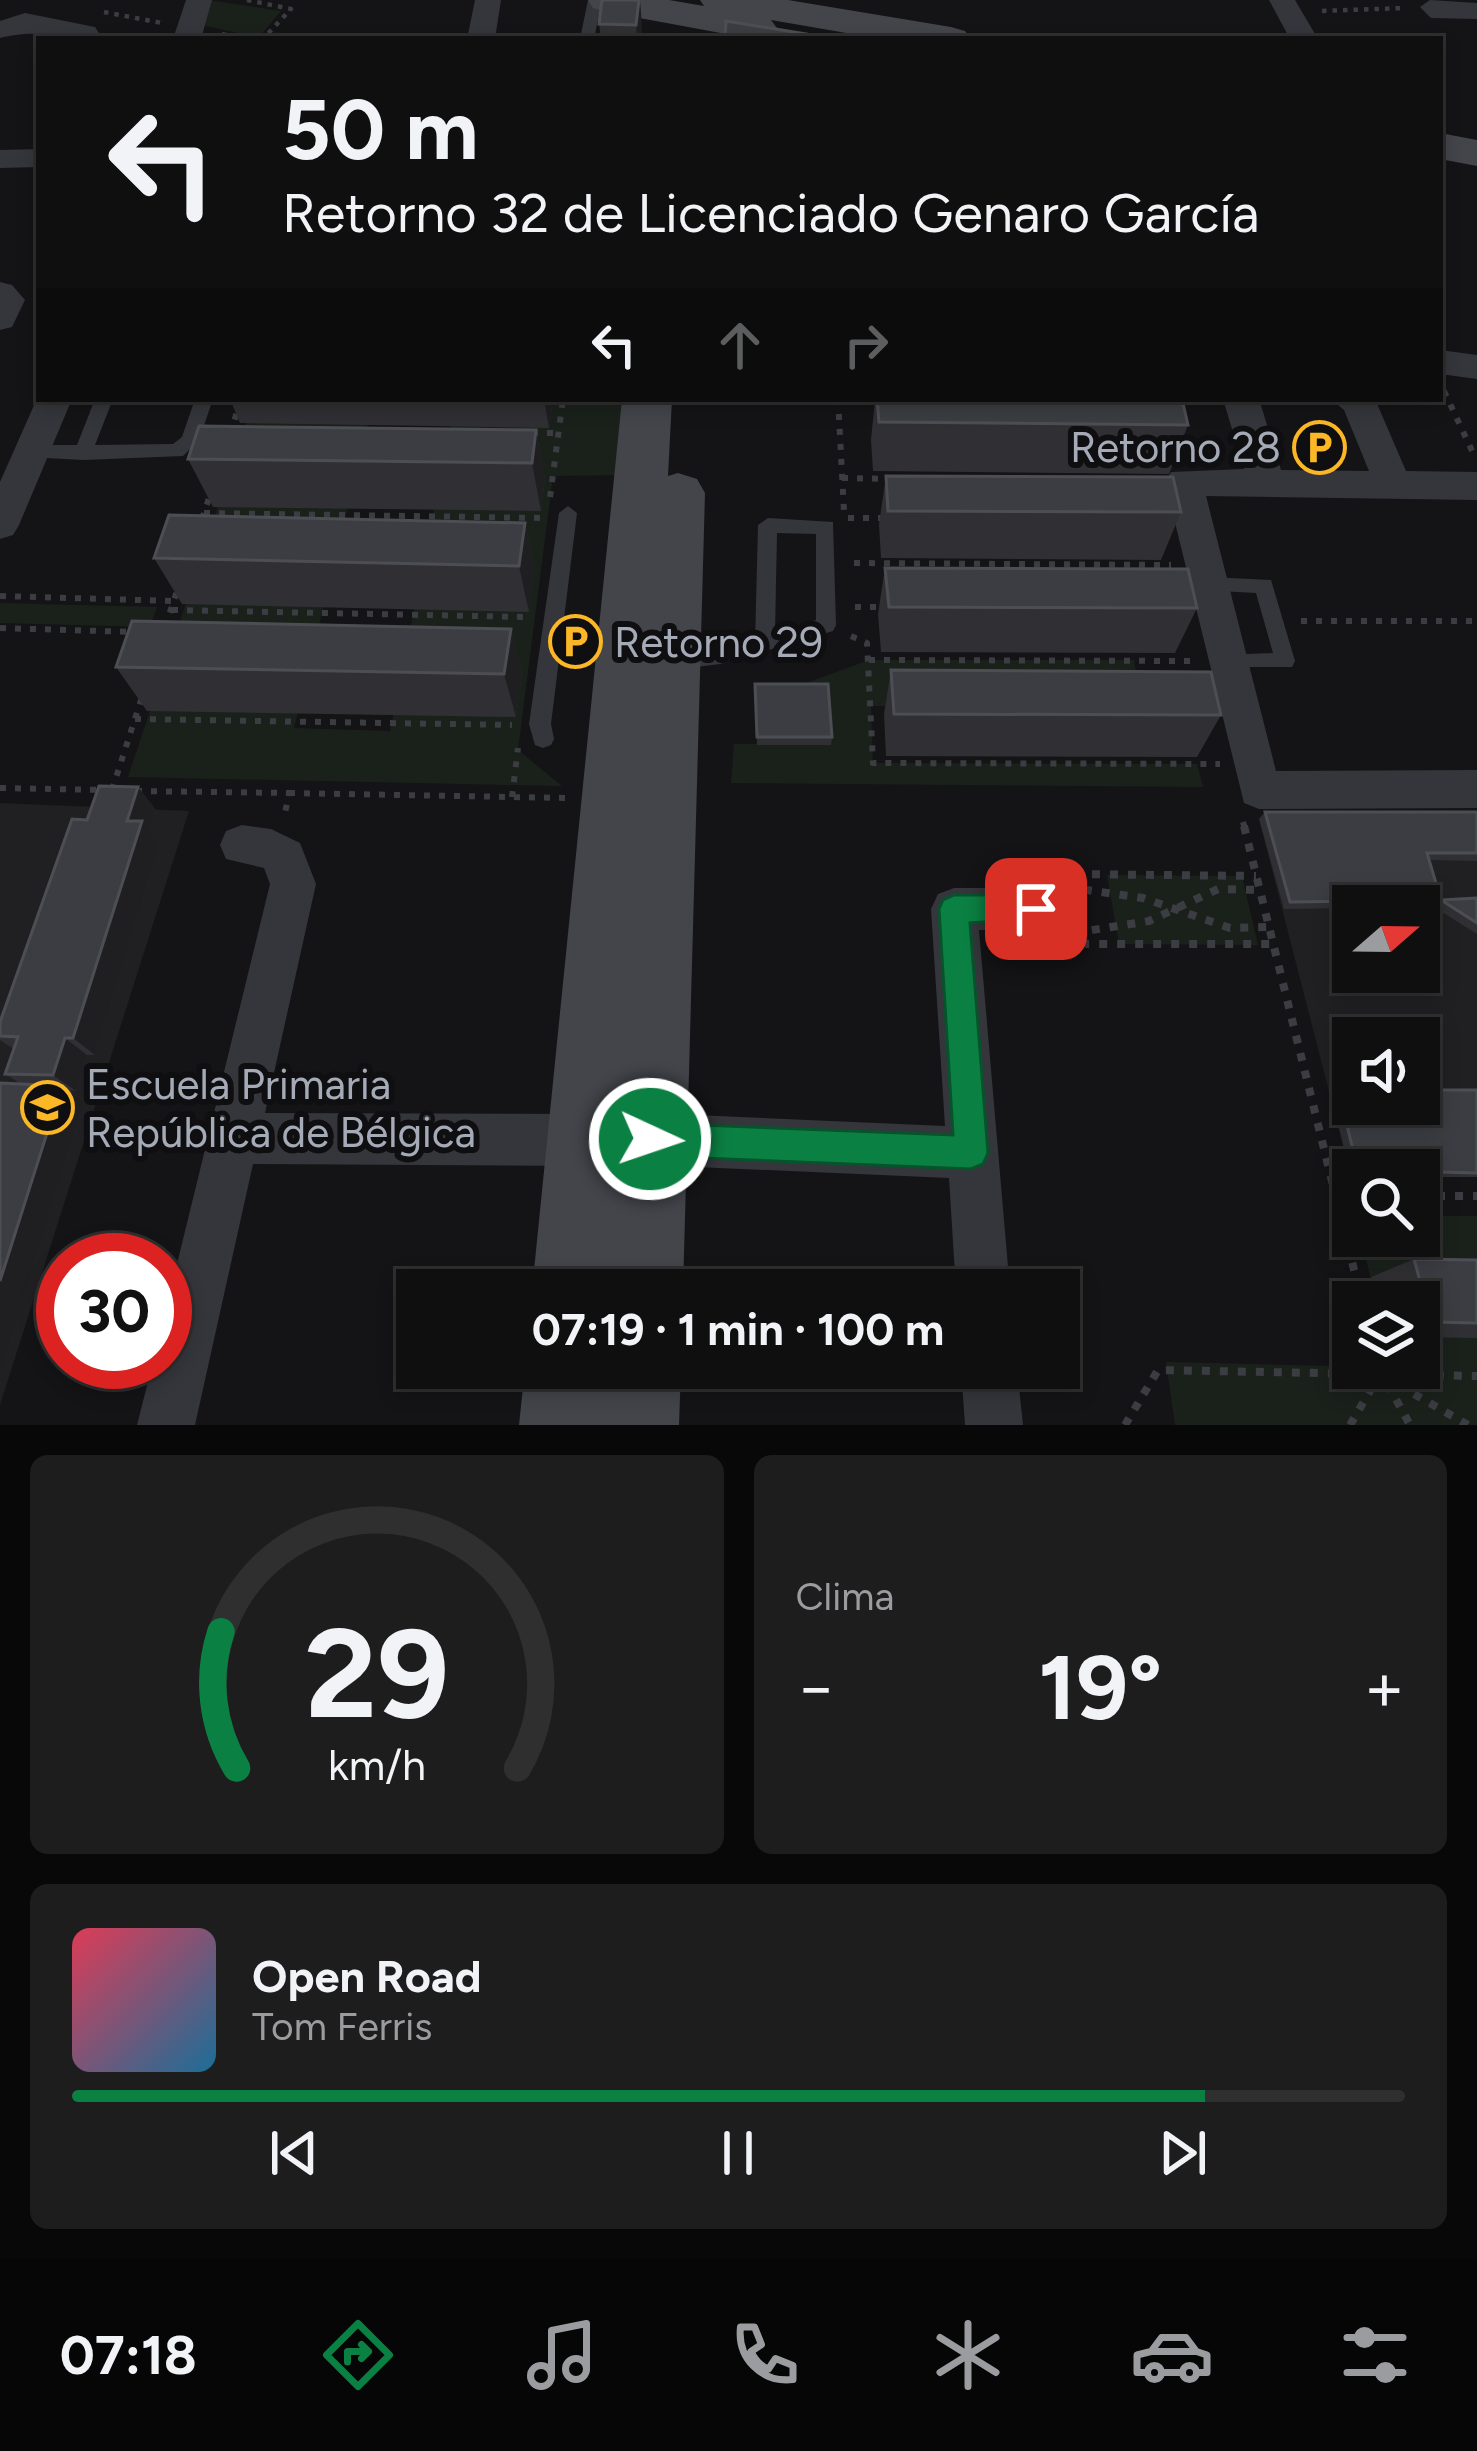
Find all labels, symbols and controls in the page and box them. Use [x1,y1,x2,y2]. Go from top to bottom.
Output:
text: 50 m [282,79,478,180]
icon: left [84,84,240,240]
text: Retorno 32 de Licenciado Genaro García [282,181,1260,246]
icon: left [581,312,647,378]
icon: ahead [707,312,773,378]
icon: right [833,312,899,378]
parking icon: Retorno 28 [1292,419,1348,475]
place label: Retorno 28 [1070,422,1281,473]
parking icon: Retorno 29 [547,614,603,670]
place label: Retorno 29 [614,617,823,668]
pin [985,858,1087,960]
icon: arrive [1003,876,1069,942]
north arrow [1332,885,1440,993]
map controls [1332,885,1440,1389]
button: sound [1332,1017,1440,1125]
place label: Escuela Primaria República de Bélgica [86,1059,476,1158]
position arrow [587,1076,713,1202]
school or university icon: Escuela Primaria República de Bélgica [19,1080,75,1136]
button: search [1332,1149,1440,1257]
speed limit sign: 30 [36,1233,192,1389]
button: layers [1332,1281,1440,1389]
text: 07:19 · 1 min · 100 m [532,1302,944,1356]
text: Clima [796,1573,894,1620]
text: 29 [304,1598,449,1748]
text: 19° [1038,1633,1162,1742]
text: − [796,1647,837,1727]
text: + [1364,1647,1405,1727]
text: km/h [328,1738,426,1790]
text: Open Road [252,1949,482,2003]
text: Tom Ferris [252,2003,432,2050]
icon: previous [261,2120,327,2186]
icon: pause [705,2120,771,2186]
icon: next [1150,2120,1216,2186]
icon: directions [316,2313,400,2397]
icon: music [520,2313,604,2397]
icon: phone [723,2313,807,2397]
icon: climate [926,2313,1010,2397]
icon: car [1130,2313,1214,2397]
icon: filters [1333,2313,1417,2397]
text: 07:18 [60,2323,197,2388]

